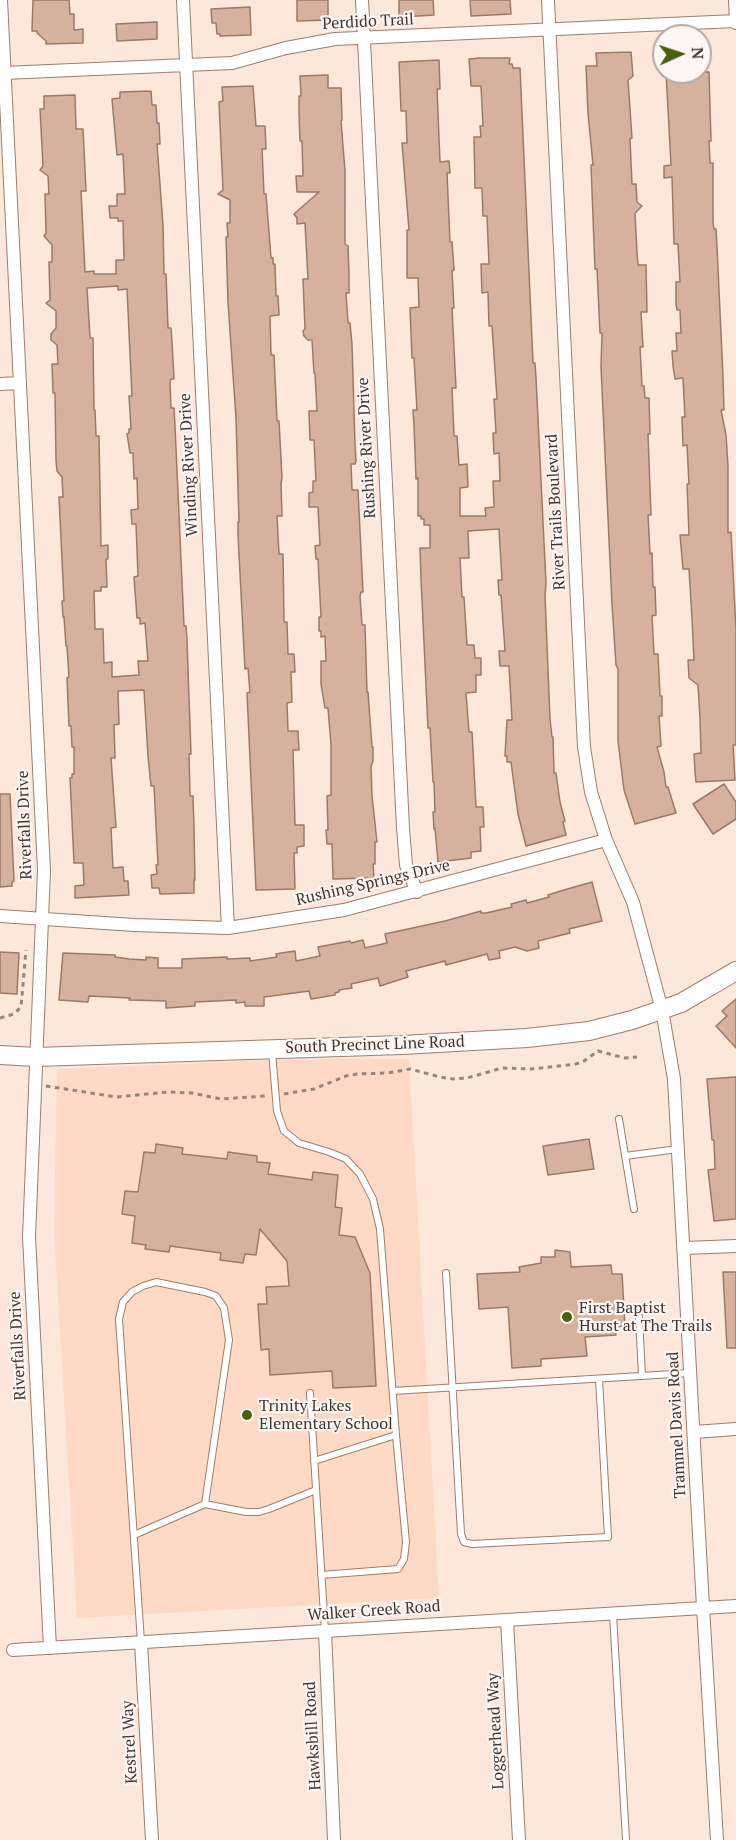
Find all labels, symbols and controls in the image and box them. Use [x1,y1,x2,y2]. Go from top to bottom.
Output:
street label: Perdido Trail [322,10,414,34]
north arrow [652,24,712,84]
text: N [687,47,709,60]
street label: Rushing River Drive [354,377,380,519]
street label: Winding River Drive [176,393,202,537]
street label: River Trails Boulevard [542,433,570,591]
street label: Riverfalls Drive [14,770,36,880]
street label: Rushing Springs Drive [294,856,452,910]
street label: South Precinct Line Road [285,1032,465,1058]
street label: Riverfalls Drive [6,1291,30,1401]
place label: First Baptist Hurst at The Trails [579,1298,712,1336]
marker: First Baptist Hurst at The Trails [560,1310,574,1324]
street label: Trammel Davis Road [664,1351,690,1499]
place label: Trinity Lakes Elementary School [259,1396,393,1434]
marker: Trinity Lakes Elementary School [240,1408,254,1422]
street label: Walker Creek Road [307,1597,441,1625]
street label: Loggerhead Way [483,1672,509,1790]
street label: Hawksbill Road [301,1681,325,1791]
street label: Kestrel Way [118,1700,142,1784]

